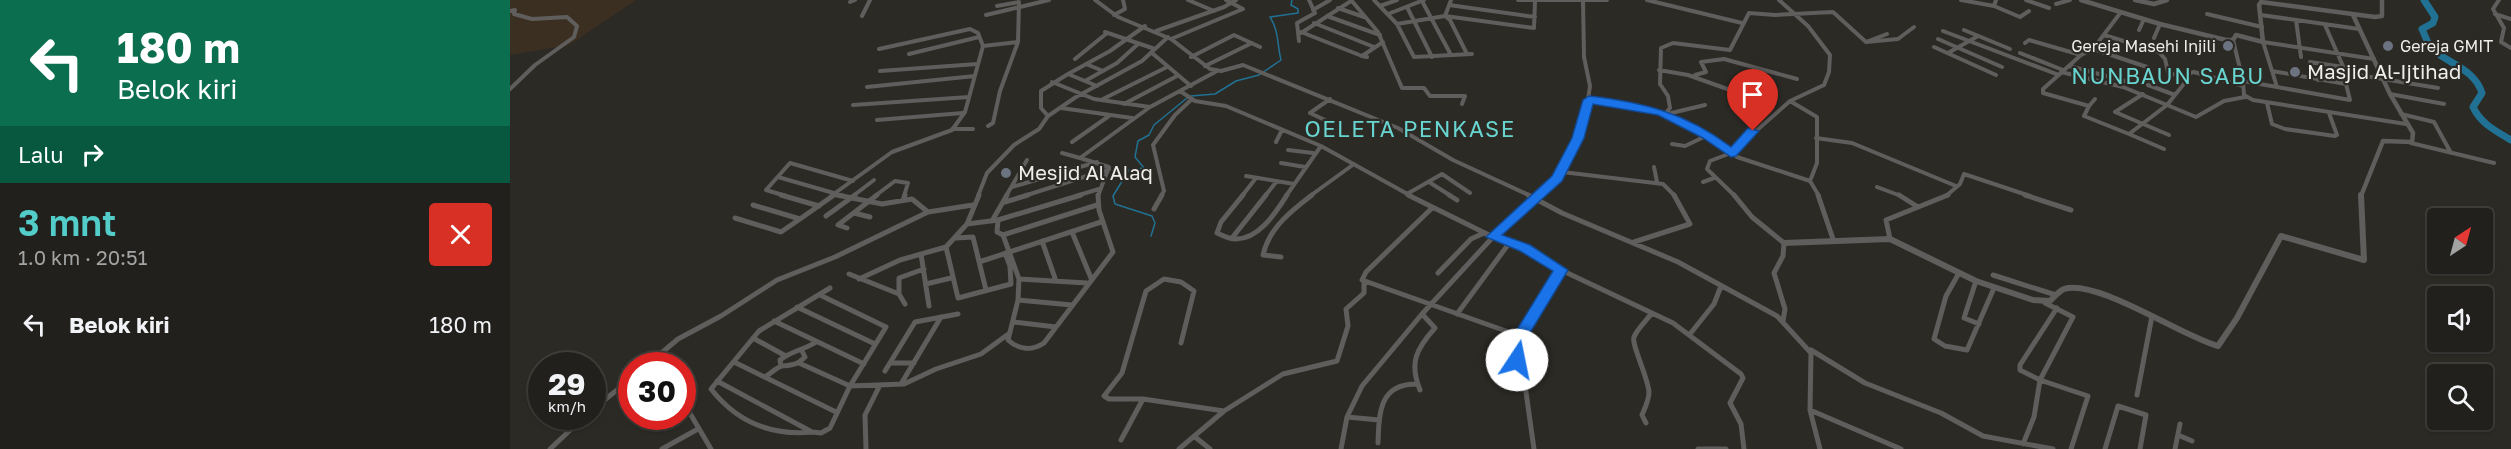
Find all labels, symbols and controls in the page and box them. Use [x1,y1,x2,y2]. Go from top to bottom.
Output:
text: 180 m [117,22,240,72]
icon: left [18,24,96,102]
place label: Gereja Masehi Injili [2071,36,2216,56]
place label: Gereja GMIT [2400,36,2493,56]
marker: Gereja Masehi Injili [2221,39,2235,53]
marker: Gereja GMIT [2381,39,2395,53]
place label: Masjid Al-Ijtihad [2307,59,2461,83]
district label: NUNBAUN SABU [2071,62,2265,89]
marker: Masjid Al-Ijtihad [2288,65,2302,79]
pin [1727,69,1778,131]
text: Belok kiri [117,73,238,105]
icon: arrive [1736,78,1769,111]
district label: OELETA PENKASE [1304,115,1516,142]
icon: right [76,138,109,171]
text: Lalu [18,141,64,168]
place label: Mesjid Al Alaq [1018,160,1153,184]
marker: Mesjid Al Alaq [999,166,1013,180]
text: 3 mnt [18,201,116,244]
button: close [429,203,492,266]
north arrow [2427,208,2493,274]
map controls [2427,208,2493,430]
text: 1.0 km · 20:51 [18,245,147,269]
button: sound [2427,286,2493,352]
icon: left [18,308,51,341]
text: Belok kiri [69,311,170,338]
text: 180 m [429,311,492,338]
position arrow [1485,328,1549,392]
speed limit sign: 30 [618,352,696,430]
button: search [2427,364,2493,430]
text: 29 [548,366,586,402]
text: km/h [548,397,586,415]

